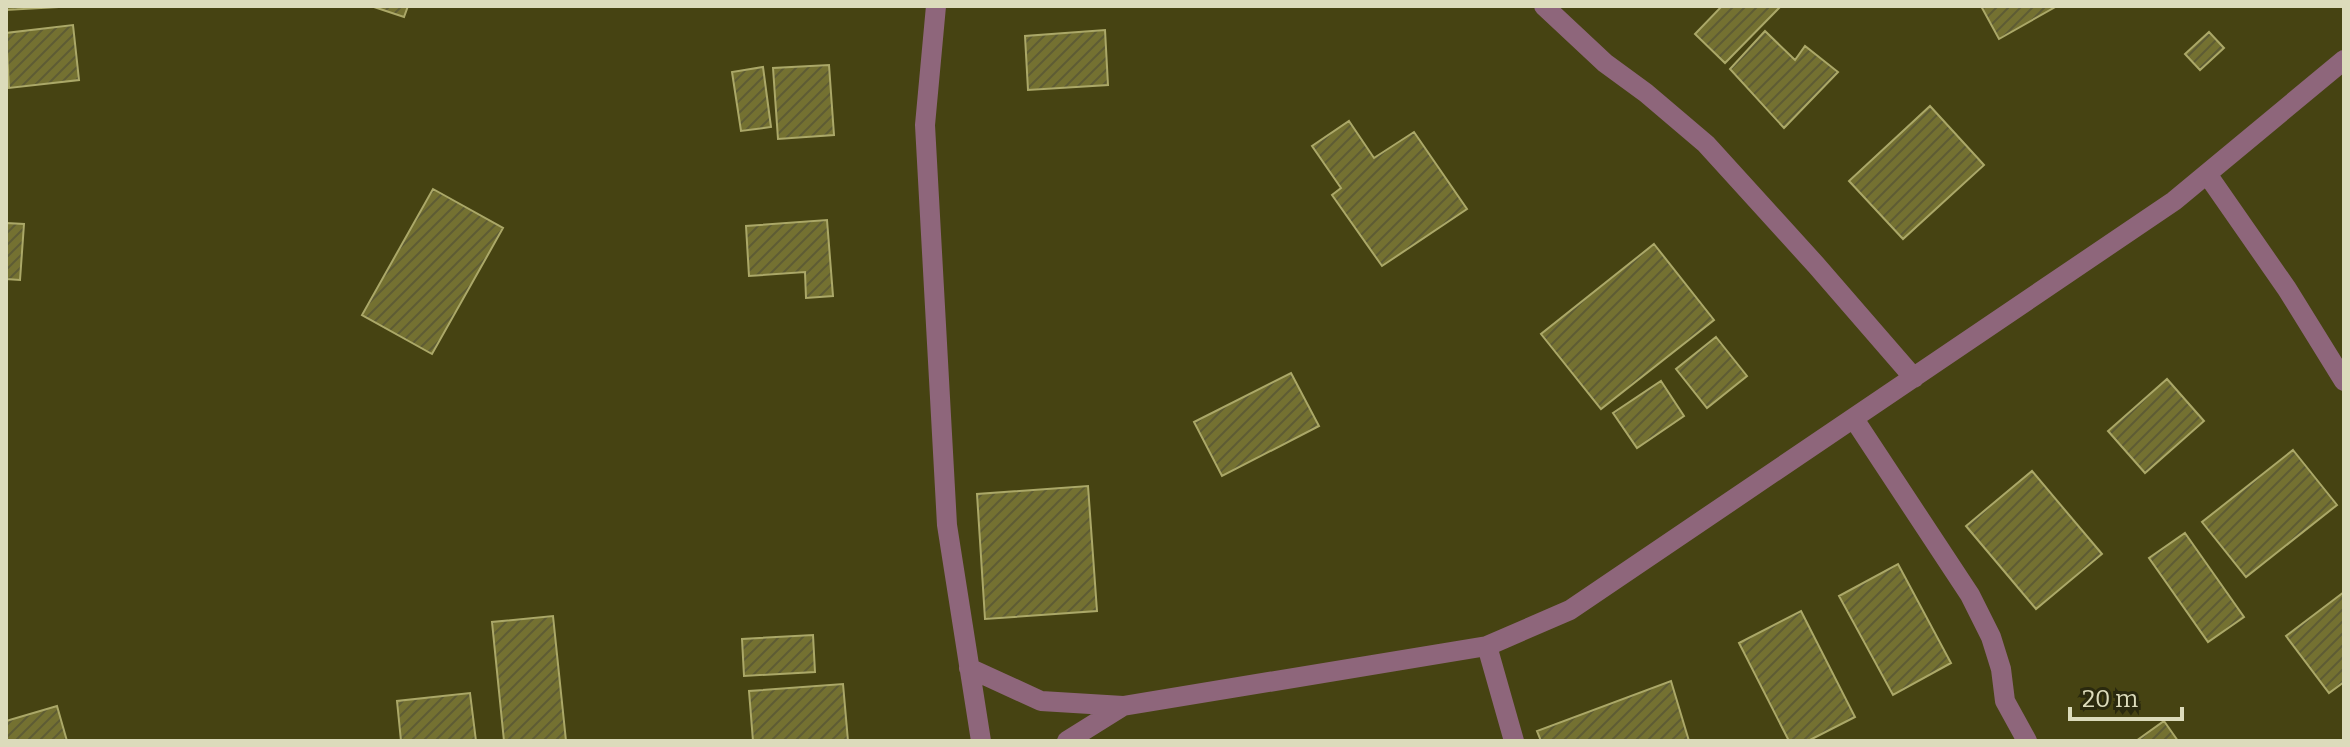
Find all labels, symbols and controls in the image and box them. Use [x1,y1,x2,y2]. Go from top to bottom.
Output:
scale bar [2070,671,2182,721]
text: 20 m [2082,685,2138,713]

